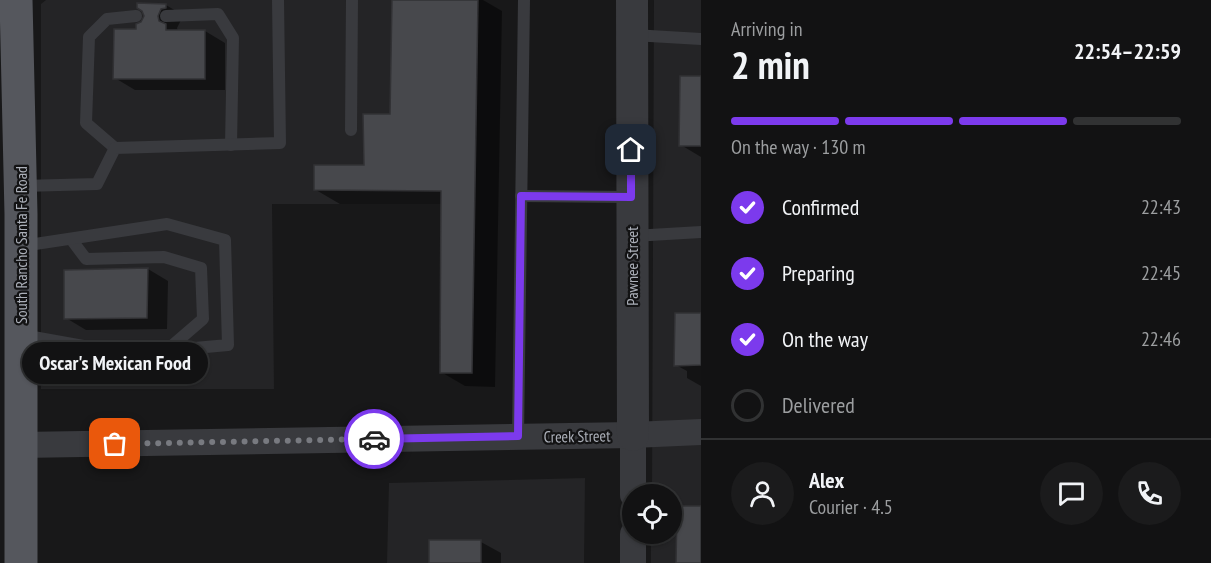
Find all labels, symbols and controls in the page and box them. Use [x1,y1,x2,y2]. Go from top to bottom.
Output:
text: Arriving in [731,16,803,42]
text: 22:54–22:59 [1074,37,1181,65]
text: 2 min [731,39,810,90]
pin [605,124,656,175]
icon: home [614,133,647,166]
text: On the way · 130 m [731,134,866,160]
street label: South Rancho Santa Fe Road [11,166,31,324]
icon: check [731,191,764,224]
text: Confirmed [782,193,859,221]
text: 22:43 [1141,194,1181,220]
street label: Pawnee Street [622,226,642,306]
icon: check [731,257,764,290]
text: Preparing [782,259,855,287]
text: 22:45 [1141,260,1181,286]
icon: check [731,323,764,356]
text: On the way [782,325,868,353]
text: 22:46 [1141,326,1181,352]
callout: Oscar's Mexican Food [22,342,208,384]
text: Oscar's Mexican Food [39,350,191,376]
text: Delivered [782,391,855,419]
courier [344,409,404,469]
pin [89,418,140,469]
icon: car [358,423,391,456]
street label: Creek Street [543,425,611,447]
icon: bag [98,427,131,460]
button: person [731,462,794,525]
button: chat [1040,462,1103,525]
button: phone [1118,462,1181,525]
text: Alex [809,466,844,494]
map controls [622,484,682,544]
button: locate [622,484,682,544]
text: Courier · 4.5 [809,494,893,520]

